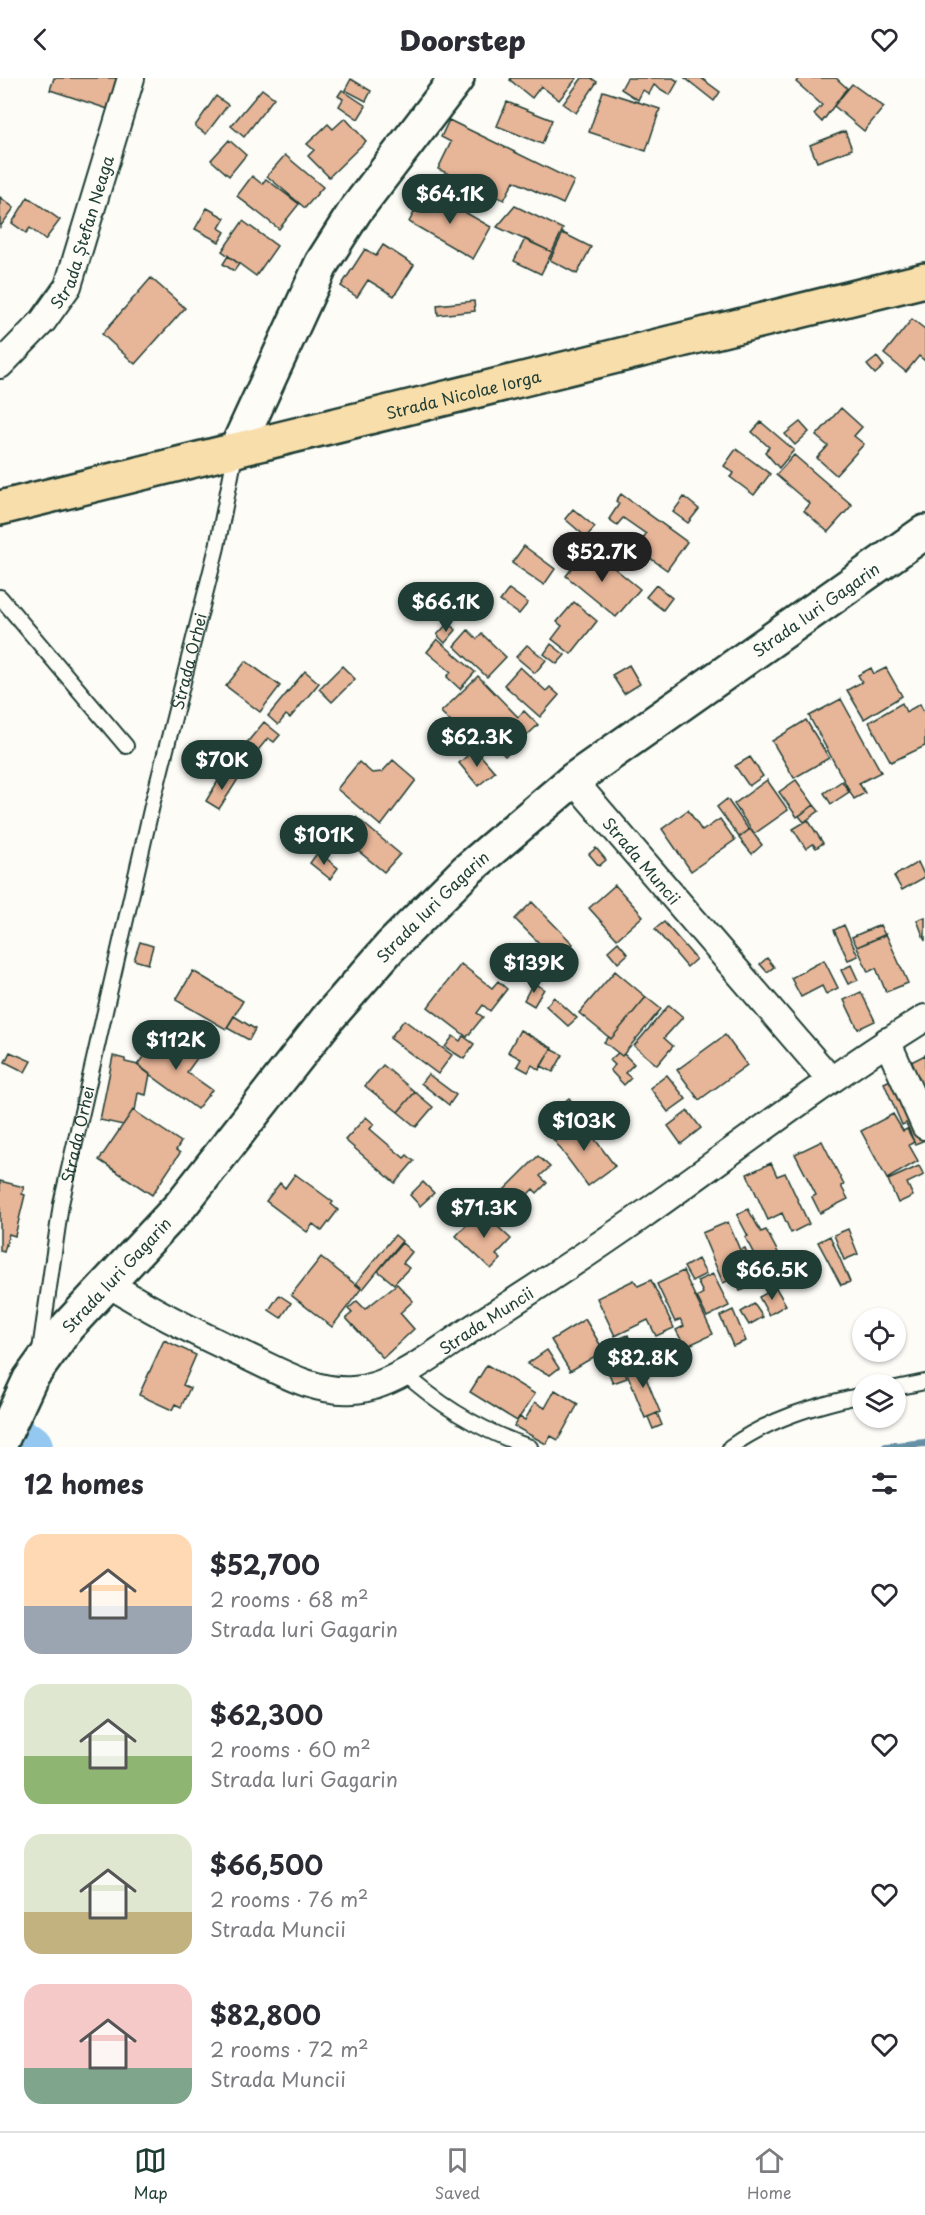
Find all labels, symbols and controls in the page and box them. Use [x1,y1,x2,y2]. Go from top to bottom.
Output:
text: Doorstep [399,19,526,60]
icon: back [24,23,57,56]
icon: heart [868,23,901,56]
street label: Strada Ștefan Neaga [44,152,119,313]
pin: $64.1K [401,174,499,225]
text: $64.1K [416,178,484,208]
street label: Strada Nicolae Iorga [383,363,543,424]
pin: $52.7K [553,532,651,583]
text: $52.7K [567,536,637,566]
street label: Strada Iuri Gagarin [747,556,884,662]
pin: $66.1K [397,582,495,633]
text: $66.1K [412,586,480,616]
street label: Strada Orhei [164,610,212,712]
pin: $62.3K [428,717,526,768]
text: $62.3K [441,721,513,751]
pin: $70K [186,740,258,791]
text: $70K [195,744,249,774]
street label: Strada Muncii [598,811,687,909]
pin: $101K [282,815,366,866]
text: $101K [294,819,354,849]
street label: Strada Iuri Gagarin [370,845,494,967]
pin: $139K [492,943,576,994]
text: $139K [504,947,564,977]
pin: $112K [134,1020,218,1071]
text: $112K [146,1024,206,1054]
street label: Strada Orhei [54,1083,100,1185]
pin: $103K [542,1101,626,1152]
text: $103K [552,1105,616,1135]
pin: $71.3K [435,1188,533,1239]
text: $71.3K [451,1192,517,1222]
street label: Strada Iuri Gagarin [55,1212,176,1337]
pin: $66.5K [723,1250,821,1301]
text: $66.5K [736,1254,808,1284]
street label: Strada Muncii [434,1280,538,1360]
map controls [852,1308,906,1428]
button: locate [852,1308,906,1362]
pin: $82.8K [594,1338,692,1389]
text: $82.8K [607,1342,679,1372]
button: layers [852,1374,906,1428]
text: 12 homes [24,1464,144,1503]
icon: filters [868,1467,901,1500]
text: $52,700 [210,1545,320,1584]
icon: home [72,1558,144,1630]
icon: heart [868,1578,901,1611]
text: 2 rooms · 68 m² [210,1584,369,1614]
text: Strada Iuri Gagarin [210,1614,398,1644]
text: $62,300 [210,1695,323,1734]
icon: home [72,1708,144,1780]
icon: heart [868,1728,901,1761]
text: 2 rooms · 60 m² [210,1734,371,1764]
text: Strada Iuri Gagarin [210,1764,398,1794]
text: $66,500 [210,1845,323,1884]
icon: home [72,1858,144,1930]
icon: heart [868,1878,901,1911]
text: 2 rooms · 76 m² [210,1884,368,1914]
text: Strada Muncii [210,1914,346,1944]
text: $82,800 [210,1995,321,2034]
icon: home [72,2008,144,2080]
icon: heart [868,2028,901,2061]
text: 2 rooms · 72 m² [210,2034,369,2064]
text: Strada Muncii [210,2064,346,2094]
tab: Map [133,2144,168,2204]
tab: Saved [435,2144,480,2204]
tab: Home [747,2144,792,2204]

